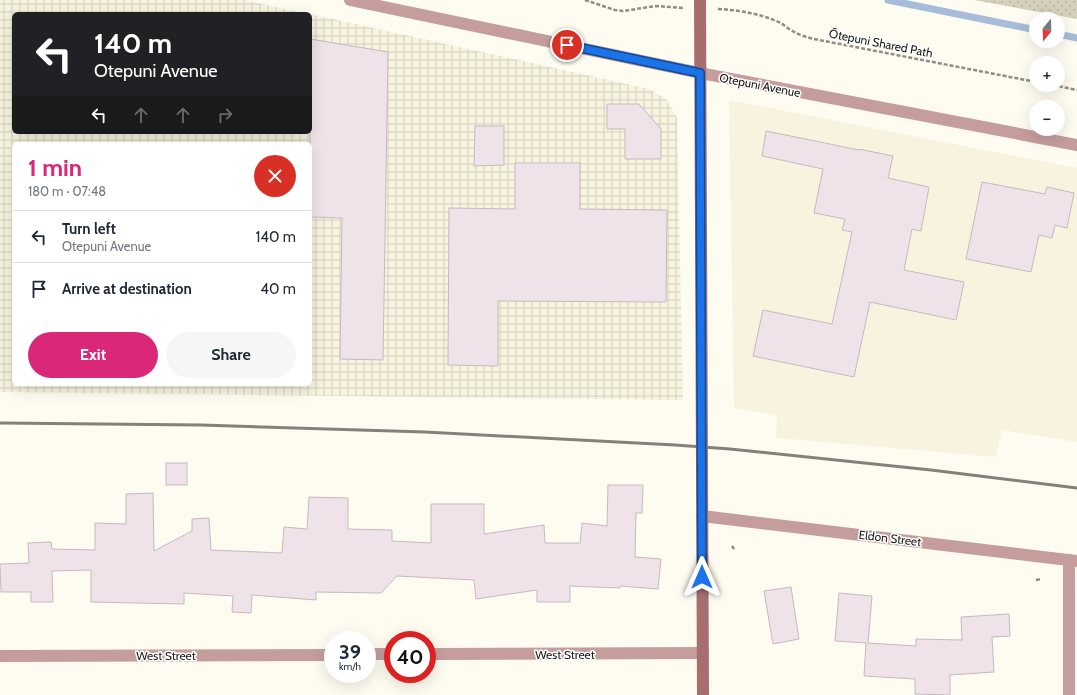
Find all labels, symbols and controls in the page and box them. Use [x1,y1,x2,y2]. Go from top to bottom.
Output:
north arrow [1029,12,1065,48]
map controls [1029,12,1065,136]
text: 140 m [94,26,172,60]
street label: Ōtepuni Shared Path [828,26,934,60]
icon: left [28,28,80,80]
pin [550,28,584,62]
icon: arrive [556,34,578,56]
button: + [1029,56,1065,92]
text: Otepuni Avenue [94,60,218,82]
street label: Otepuni Avenue [718,70,802,100]
button: − [1029,100,1065,136]
icon: left [88,104,110,126]
icon: ahead [130,104,152,126]
icon: ahead [172,104,194,126]
icon: right [214,104,236,126]
text: 1 min [28,153,82,182]
button: close [254,155,296,197]
text: 180 m · 07:48 [28,183,106,199]
text: Turn left [62,220,116,238]
icon: left [28,226,50,248]
text: 140 m [255,228,296,246]
text: Otepuni Avenue [62,238,151,254]
icon: arrive [28,278,50,300]
text: Arrive at destination [62,280,192,298]
text: 40 m [260,280,296,298]
button: Exit [28,332,158,378]
button: Share [166,332,296,378]
street label: Eldon Street [858,527,922,549]
position arrow [681,556,723,598]
speed limit sign: 40 [384,631,436,683]
text: 39 [339,640,361,664]
street label: West Street [535,647,595,662]
street label: West Street [136,648,196,663]
text: km/h [339,660,361,673]

